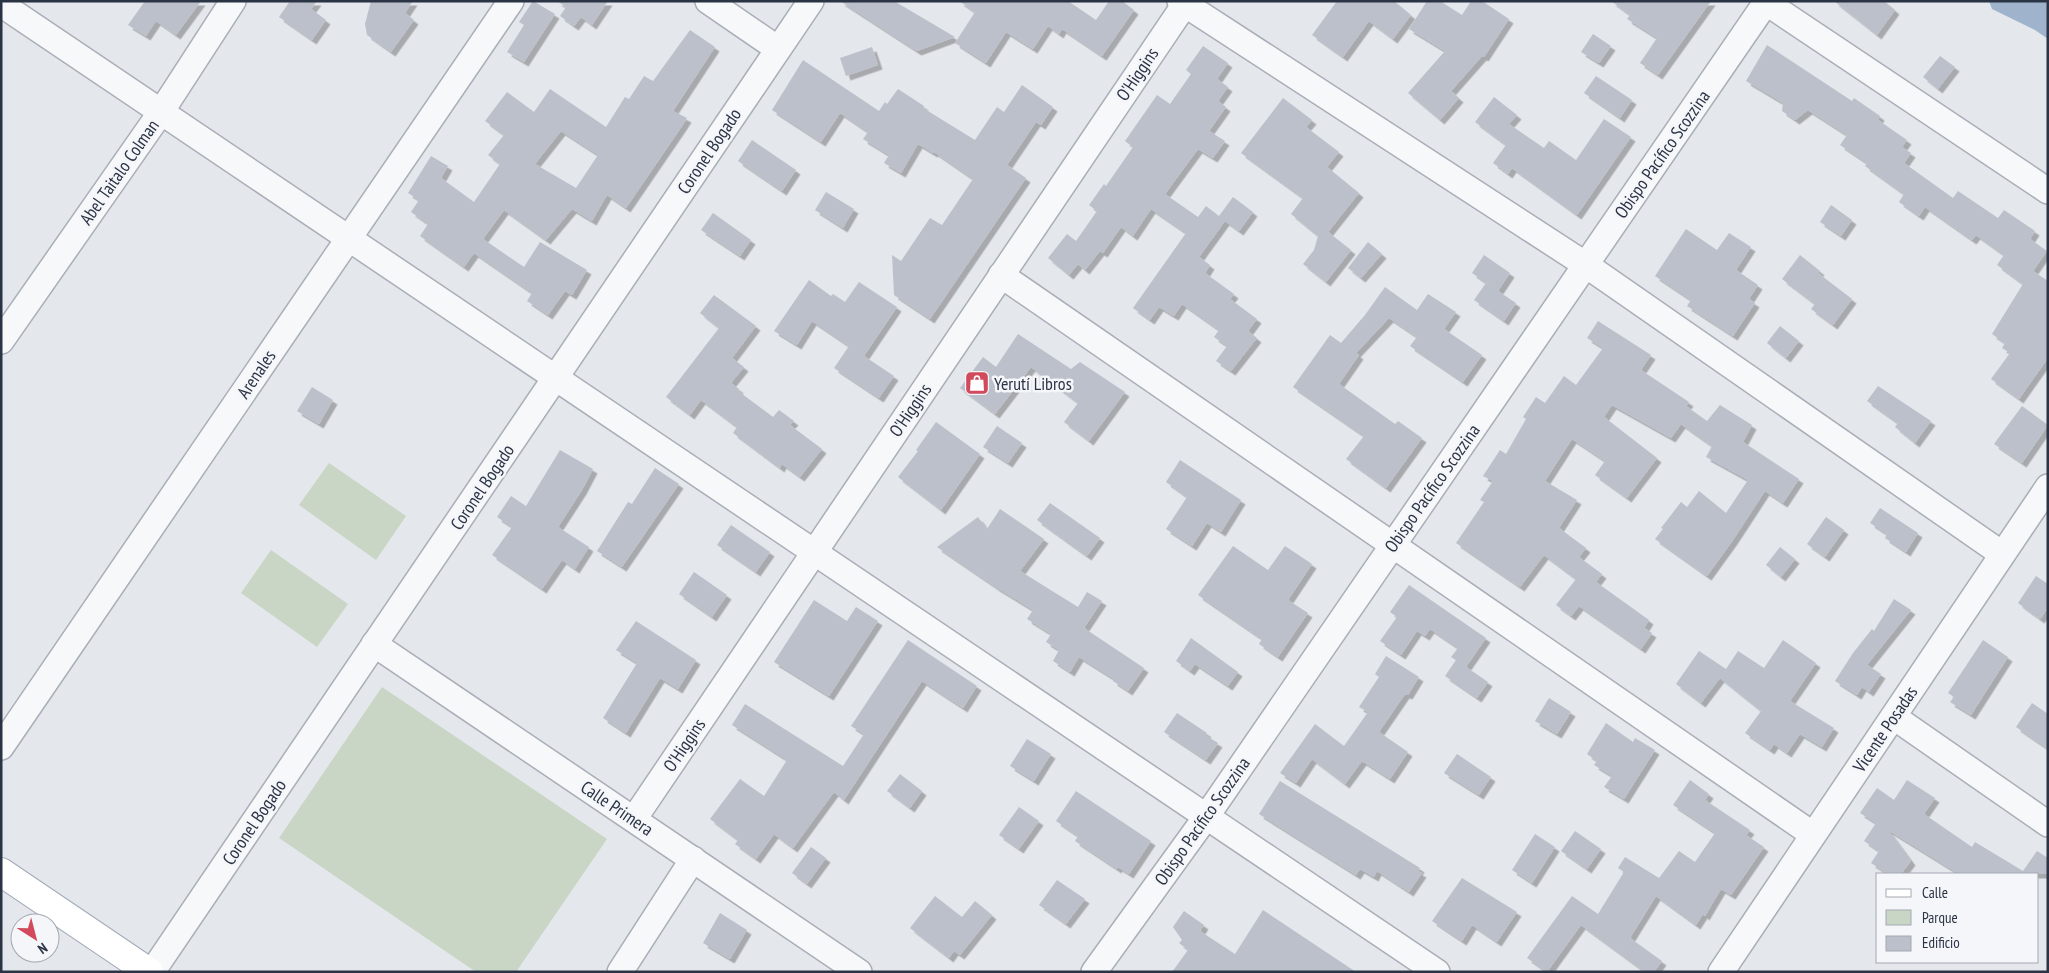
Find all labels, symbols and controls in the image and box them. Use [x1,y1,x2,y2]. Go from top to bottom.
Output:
street label: O'Higgins [1111,43,1163,105]
street label: Obispo Pacífico Scozzina [1609,85,1715,223]
street label: Coronel Bogado [672,104,746,198]
street label: Abel Taitalo Colman [74,115,164,229]
street label: Arenales [231,345,281,403]
shop icon: Yerutí Libros [964,370,990,396]
place label: Yerutí Libros [994,372,1072,395]
street label: O'Higgins [884,379,936,441]
street label: Obispo Pacífico Scozzina [1379,419,1485,557]
street label: Coronel Bogado [445,440,519,534]
street label: Vicente Posadas [1847,681,1922,777]
street label: O'Higgins [658,714,710,776]
street label: Obispo Pacífico Scozzina [1149,752,1255,890]
street label: Coronel Bogado [217,775,291,869]
street label: Calle Primera [576,775,658,841]
legend [1876,873,2039,963]
text: Calle [1922,883,1948,902]
text: Parque [1922,908,1958,927]
north arrow [10,913,60,963]
text: Edificio [1922,933,1960,952]
text: N [34,939,51,958]

